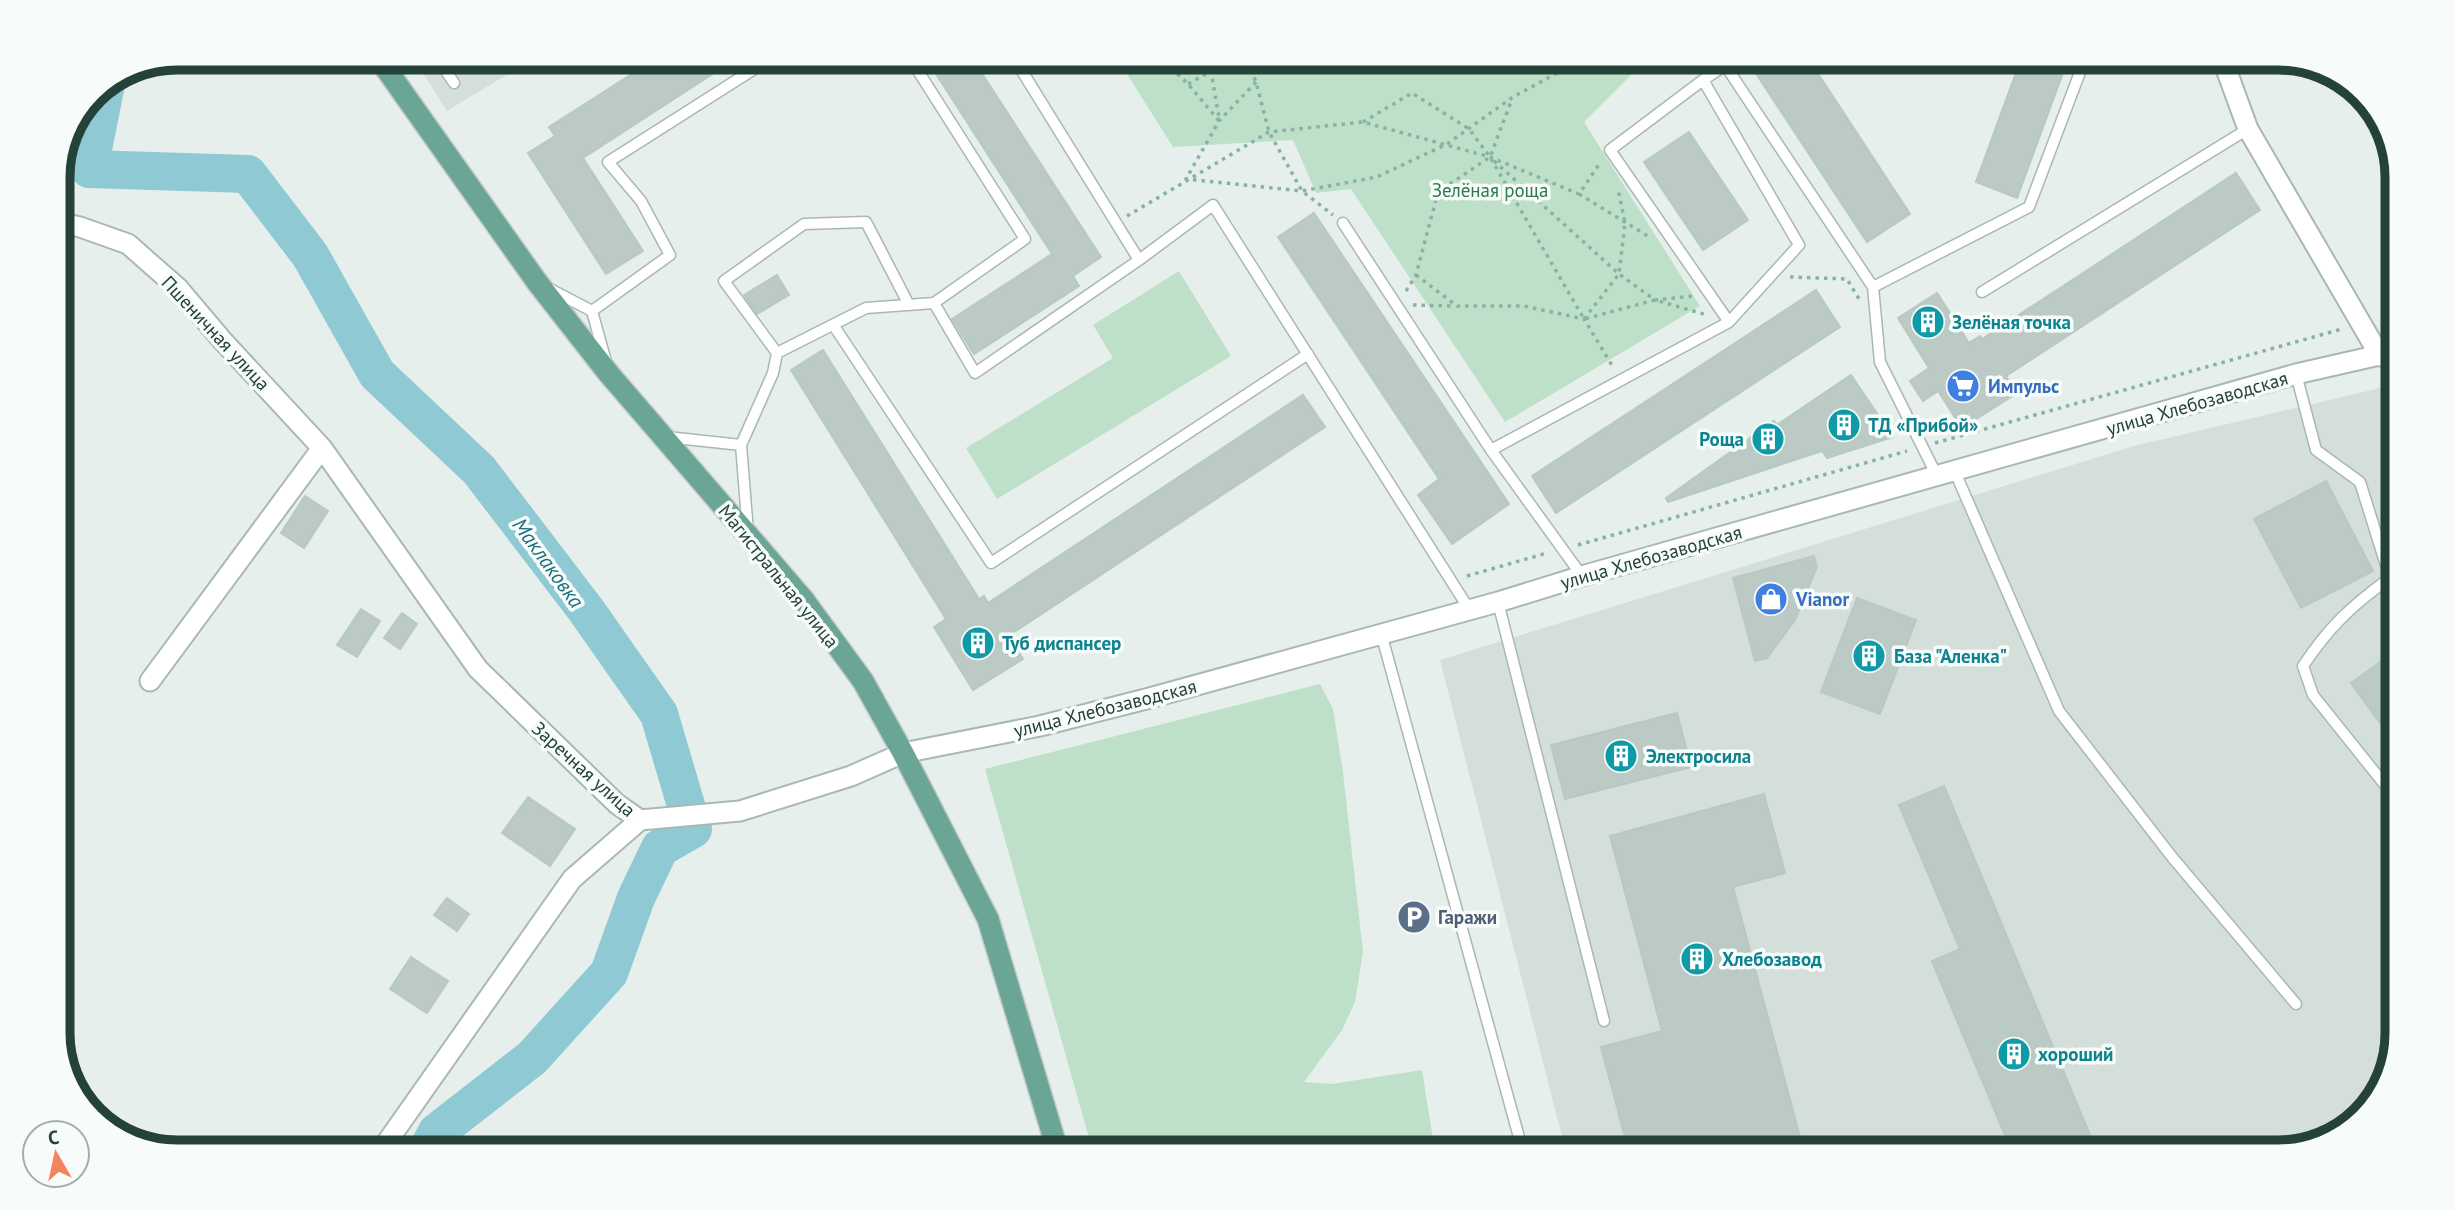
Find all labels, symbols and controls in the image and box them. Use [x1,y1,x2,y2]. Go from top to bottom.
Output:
park label: Зелёная роща [1432,178,1548,202]
street label: Пшеничная улица [157,271,275,395]
building icon: Зелёная точка [1909,303,1947,341]
place label: Зелёная точка [1952,310,2071,334]
street label: улица Хлебозаводская [2104,366,2290,440]
supermarket icon: Импульс [1944,367,1982,405]
place label: Импульс [1988,374,2059,398]
building icon: ТД «Прибой» [1825,406,1863,444]
place label: ТД «Прибой» [1868,413,1978,437]
building icon: Роща [1749,420,1787,458]
place label: Роща [1699,427,1744,451]
street label: Магистральная улица [714,499,844,653]
water label: Маклаковка [507,512,591,614]
street label: улица Хлебозаводская [1558,520,1744,594]
shop icon: Vianor [1752,580,1790,618]
place label: Vianor [1795,587,1850,611]
building icon: Туб диспансер [959,624,997,662]
place label: Туб диспансер [1002,631,1121,655]
building icon: База "Аленка" [1850,637,1888,675]
place label: База "Аленка" [1894,644,2007,668]
street label: улица Хлебозаводская [1011,674,1199,742]
street label: Заречная улица [527,716,641,822]
building icon: Электросила [1602,737,1640,775]
place label: Электросила [1646,744,1751,768]
parking icon: Гаражи [1395,898,1433,936]
place label: Гаражи [1438,905,1497,929]
building icon: Хлебозавод [1678,940,1716,978]
place label: Хлебозавод [1722,947,1822,971]
building icon: хороший [1995,1035,2033,1073]
place label: хороший [2038,1042,2113,1066]
north arrow [21,1119,91,1189]
text: С [46,1124,61,1150]

